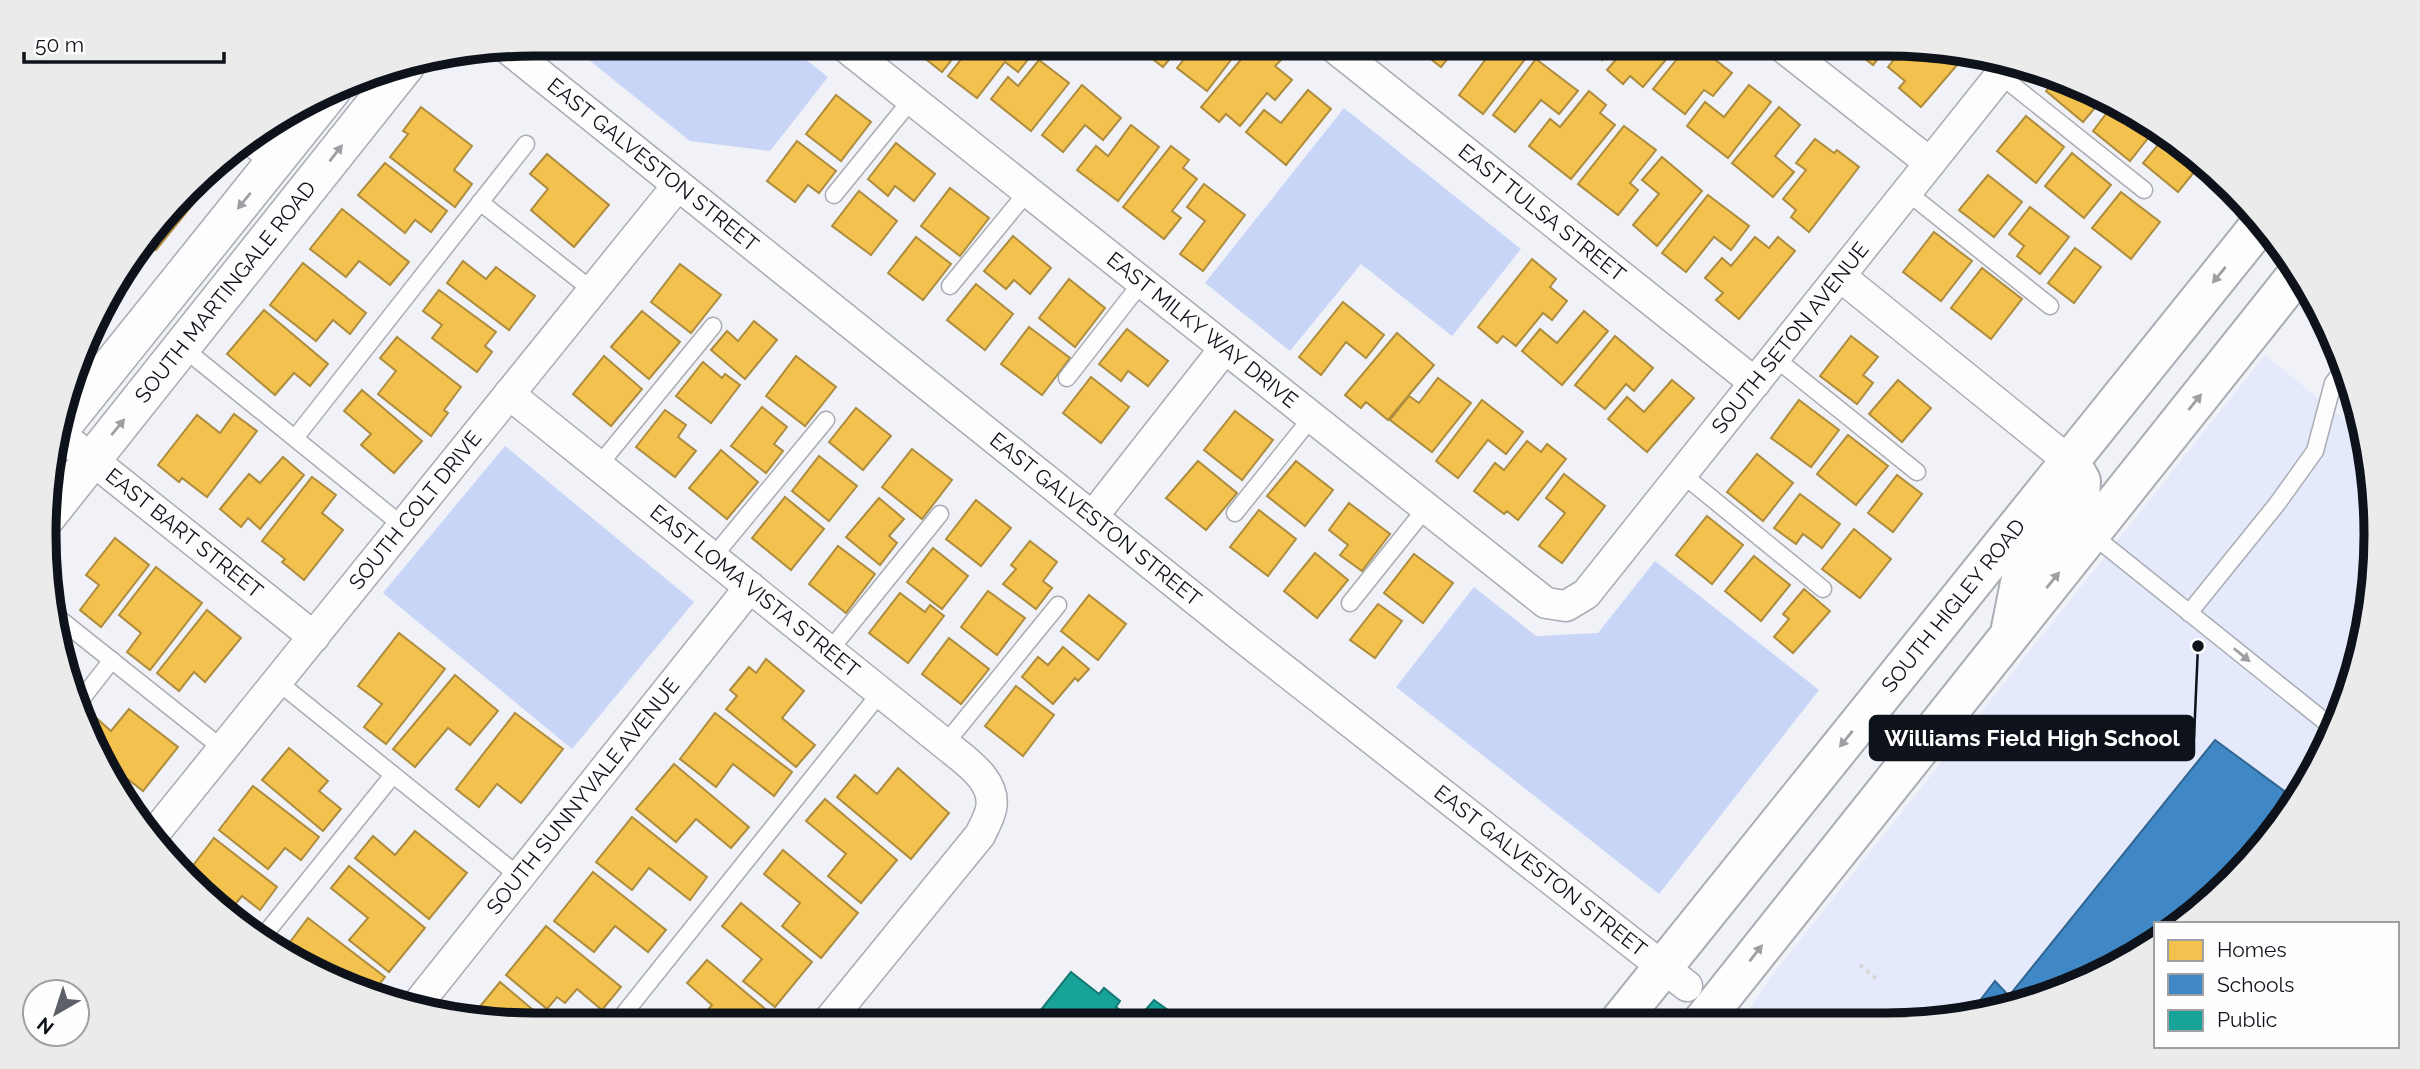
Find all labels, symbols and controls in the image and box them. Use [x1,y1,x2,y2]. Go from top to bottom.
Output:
scale bar [24,21,224,65]
text: 50 m [35,32,84,57]
street label: EAST GALVESTON STREET [543,72,764,257]
street label: EAST TULSA STREET [1454,138,1631,287]
one-way arrow [328,145,343,163]
street label: SOUTH MARTINGALE ROAD [129,176,321,408]
one-way arrow [238,192,252,210]
street label: SOUTH SETON AVENUE [1706,237,1874,438]
street label: EAST MILKY WAY DRIVE [1102,246,1303,413]
one-way arrow [2212,267,2227,284]
one-way arrow [2187,394,2202,411]
one-way arrow [110,419,125,437]
street label: SOUTH COLT DRIVE [343,426,486,594]
street label: EAST GALVESTON STREET [985,427,1207,611]
street label: EAST BART STREET [101,463,268,603]
street label: EAST LOMA VISTA STREET [645,499,865,682]
street label: SOUTH HIGLEY ROAD [1876,514,2030,697]
one-way arrow [2045,572,2060,589]
one-way arrow [2233,648,2251,662]
street label: SOUTH SUNNYVALE AVENUE [481,673,684,919]
callout: Williams Field High School [1870,716,2194,760]
text: Williams Field High School [1884,724,2181,751]
one-way arrow [1839,729,1854,747]
street label: EAST GALVESTON STREET [1429,779,1652,962]
legend [2154,922,2399,1048]
text: Homes [2217,937,2287,962]
one-way arrow [1749,945,1764,963]
text: Schools [2217,972,2294,997]
north arrow [21,978,91,1048]
text: Public [2217,1007,2277,1032]
text: N [33,1013,58,1039]

